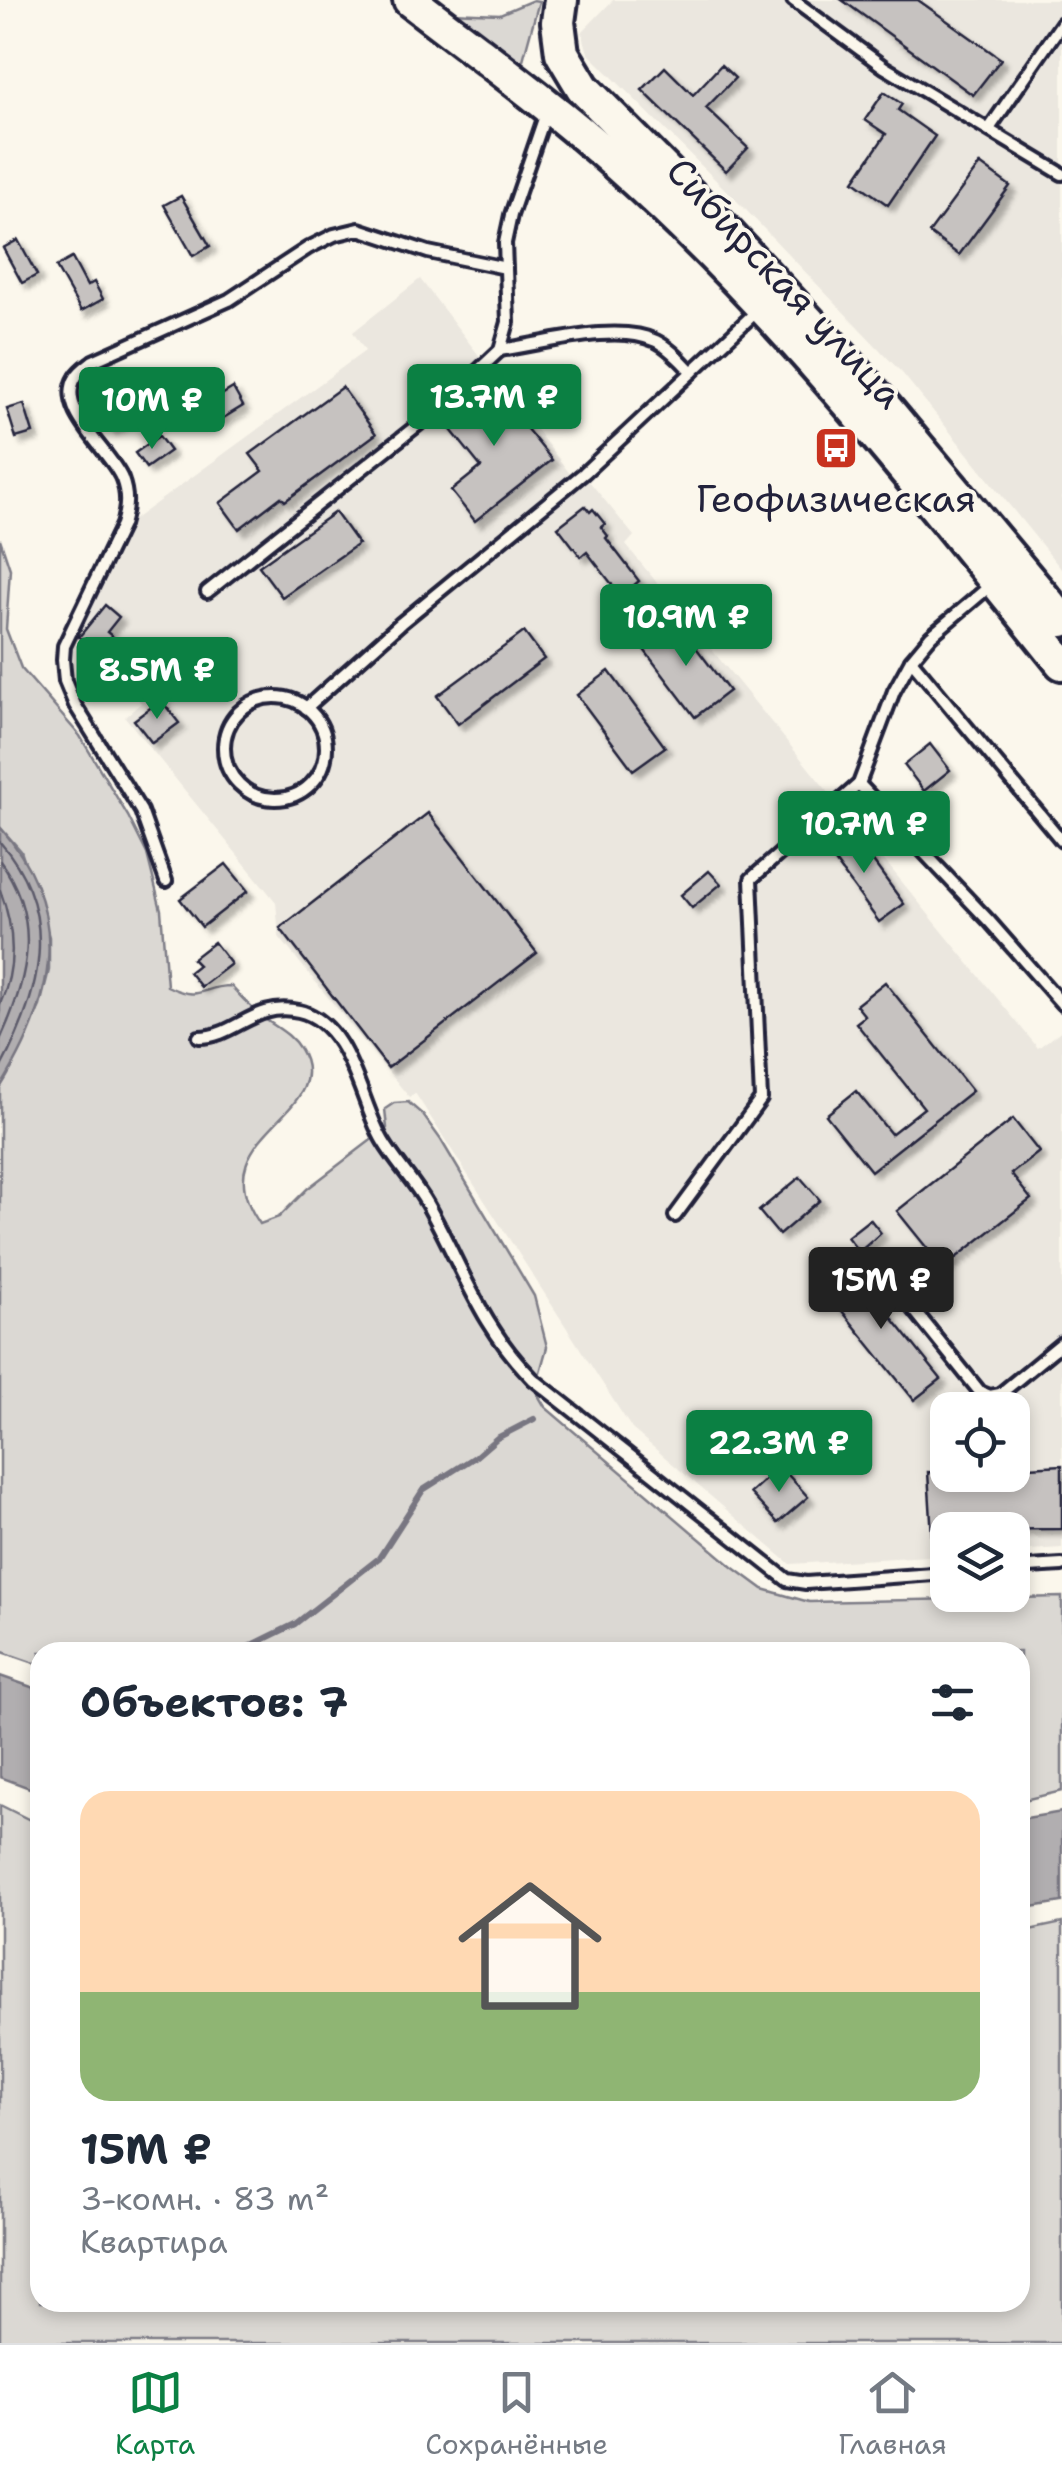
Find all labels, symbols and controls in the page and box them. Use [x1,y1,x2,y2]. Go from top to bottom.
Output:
street label: Сибирская улица [656,146,915,420]
pin: 13.7M ₽ [402,364,586,449]
pin: 10M ₽ [82,367,222,452]
text: 13.7M ₽ [429,375,559,418]
text: 10M ₽ [101,378,203,421]
bus stop icon: Геофизическая [813,425,859,471]
place label: Геофизическая [696,473,976,524]
pin: 10.9M ₽ [594,584,778,669]
text: 10.9M ₽ [622,595,750,638]
pin: 8.5M ₽ [76,637,238,722]
text: 8.5M ₽ [99,648,215,691]
pin: 10.7M ₽ [772,791,956,876]
text: 10.7M ₽ [800,802,928,845]
pin: 15M ₽ [811,1247,951,1332]
text: 15M ₽ [831,1258,931,1301]
map controls [930,1392,1030,1612]
button: locate [930,1392,1030,1492]
pin: 22.3M ₽ [687,1410,871,1495]
text: 22.3M ₽ [708,1421,850,1464]
button: layers [930,1512,1030,1612]
text: Объектов: 7 [80,1674,348,1730]
icon: filters [925,1675,980,1730]
icon: home [440,1856,620,2036]
text: 15M ₽ [80,2121,212,2177]
text: 3-комн. · 83 m² [80,2177,329,2220]
text: Квартира [80,2220,228,2263]
tab: Карта [115,2365,195,2463]
tab: Сохранённые [425,2365,608,2463]
tab: Главная [838,2365,947,2463]

